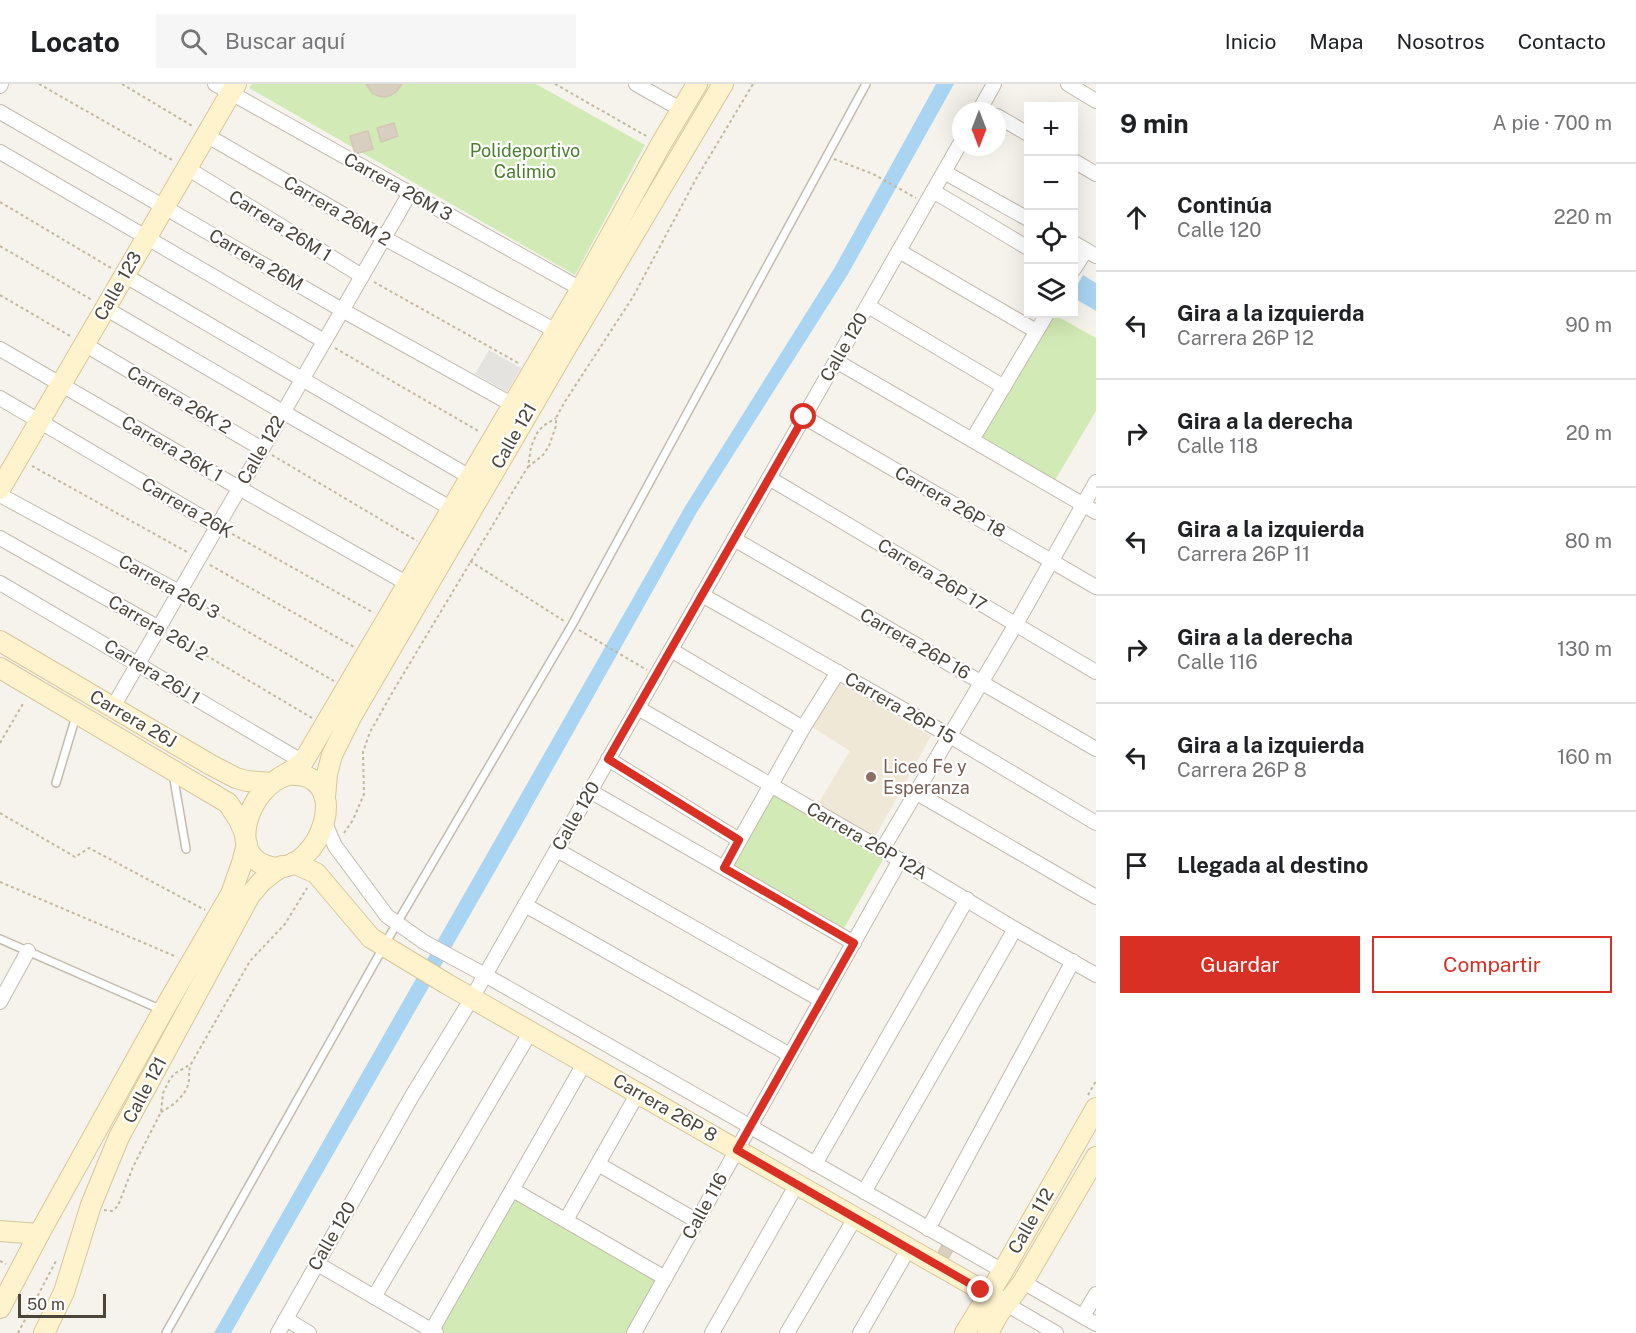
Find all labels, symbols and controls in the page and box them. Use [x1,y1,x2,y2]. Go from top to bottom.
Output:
search box [156,14,576,68]
text: Locato [30,25,120,58]
icon: search [177,25,210,58]
text: Buscar aquí [225,28,345,54]
text: Inicio [1225,29,1276,54]
text: Mapa [1309,29,1363,54]
text: Nosotros [1396,29,1485,54]
text: Contacto [1518,29,1606,54]
north arrow [952,102,1006,156]
map controls [1024,102,1078,318]
button: + [1024,102,1078,156]
text: 9 min [1120,108,1189,139]
text: A pie · 700 m [1493,111,1612,135]
park label: Polideportivo Calimio [470,140,580,182]
street label: Carrera 26M 3 [340,148,456,225]
button: − [1024,156,1078,210]
street label: Carrera 26M 2 [280,171,395,250]
street label: Carrera 26M 1 [225,186,335,266]
text: Continúa [1177,192,1272,218]
icon: ahead [1120,201,1153,234]
text: 220 m [1554,205,1612,229]
button: locate [1024,210,1078,264]
text: Calle 120 [1177,218,1261,242]
street label: Carrera 26M [205,224,307,296]
street label: Calle 123 [89,247,146,324]
button: layers [1024,264,1078,318]
text: Gira a la izquierda [1177,300,1364,326]
street label: Calle 120 [815,309,872,385]
icon: left [1120,309,1153,342]
text: 90 m [1565,313,1612,337]
text: Carrera 26P 12 [1177,326,1314,350]
street label: Carrera 26K 2 [123,361,235,438]
street label: Calle 121 [486,399,541,472]
route start [790,403,816,429]
text: Gira a la derecha [1177,408,1353,434]
street label: Carrera 26K 1 [118,411,227,486]
street label: Calle 122 [233,412,289,488]
icon: right [1120,417,1153,450]
text: 20 m [1566,421,1612,445]
text: Calle 118 [1177,434,1258,458]
street label: Carrera 26P 18 [891,461,1009,542]
street label: Carrera 26K [138,473,236,542]
text: Gira a la izquierda [1177,516,1364,542]
icon: left [1120,525,1153,558]
text: 80 m [1565,529,1612,553]
street label: Carrera 26P 17 [874,534,991,615]
text: Carrera 26P 11 [1177,542,1310,566]
street label: Carrera 26J 3 [115,550,223,623]
street label: Carrera 26J 2 [105,591,212,665]
street label: Carrera 26P 16 [856,604,974,684]
text: Gira a la derecha [1177,624,1353,650]
icon: right [1120,633,1153,666]
street label: Carrera 26J 1 [101,635,204,708]
text: 130 m [1557,637,1612,661]
text: Calle 116 [1177,650,1258,674]
street label: Carrera 26P 15 [841,667,959,748]
street label: Carrera 26J [86,685,180,752]
text: Gira a la izquierda [1177,732,1364,758]
icon: left [1120,741,1153,774]
text: 160 m [1557,745,1612,769]
place label: Liceo Fe y Esperanza [883,756,970,798]
text: Carrera 26P 8 [1177,758,1307,782]
marker: Liceo Fe y Esperanza [864,770,878,784]
street label: Calle 120 [547,778,604,854]
street label: Carrera 26P 12A [803,797,932,884]
icon: arrive [1120,849,1153,882]
text: Llegada al destino [1177,852,1368,878]
button: Guardar [1120,936,1360,993]
button: Compartir [1372,936,1612,993]
street label: Calle 121 [118,1053,171,1127]
street label: Carrera 26P 8 [609,1069,721,1146]
street label: Calle 116 [678,1169,731,1243]
street label: Calle 112 [1003,1184,1058,1257]
street label: Calle 120 [303,1198,360,1274]
route end [967,1276,993,1302]
scale bar [18,1291,106,1318]
text: 50 m [27,1295,65,1314]

